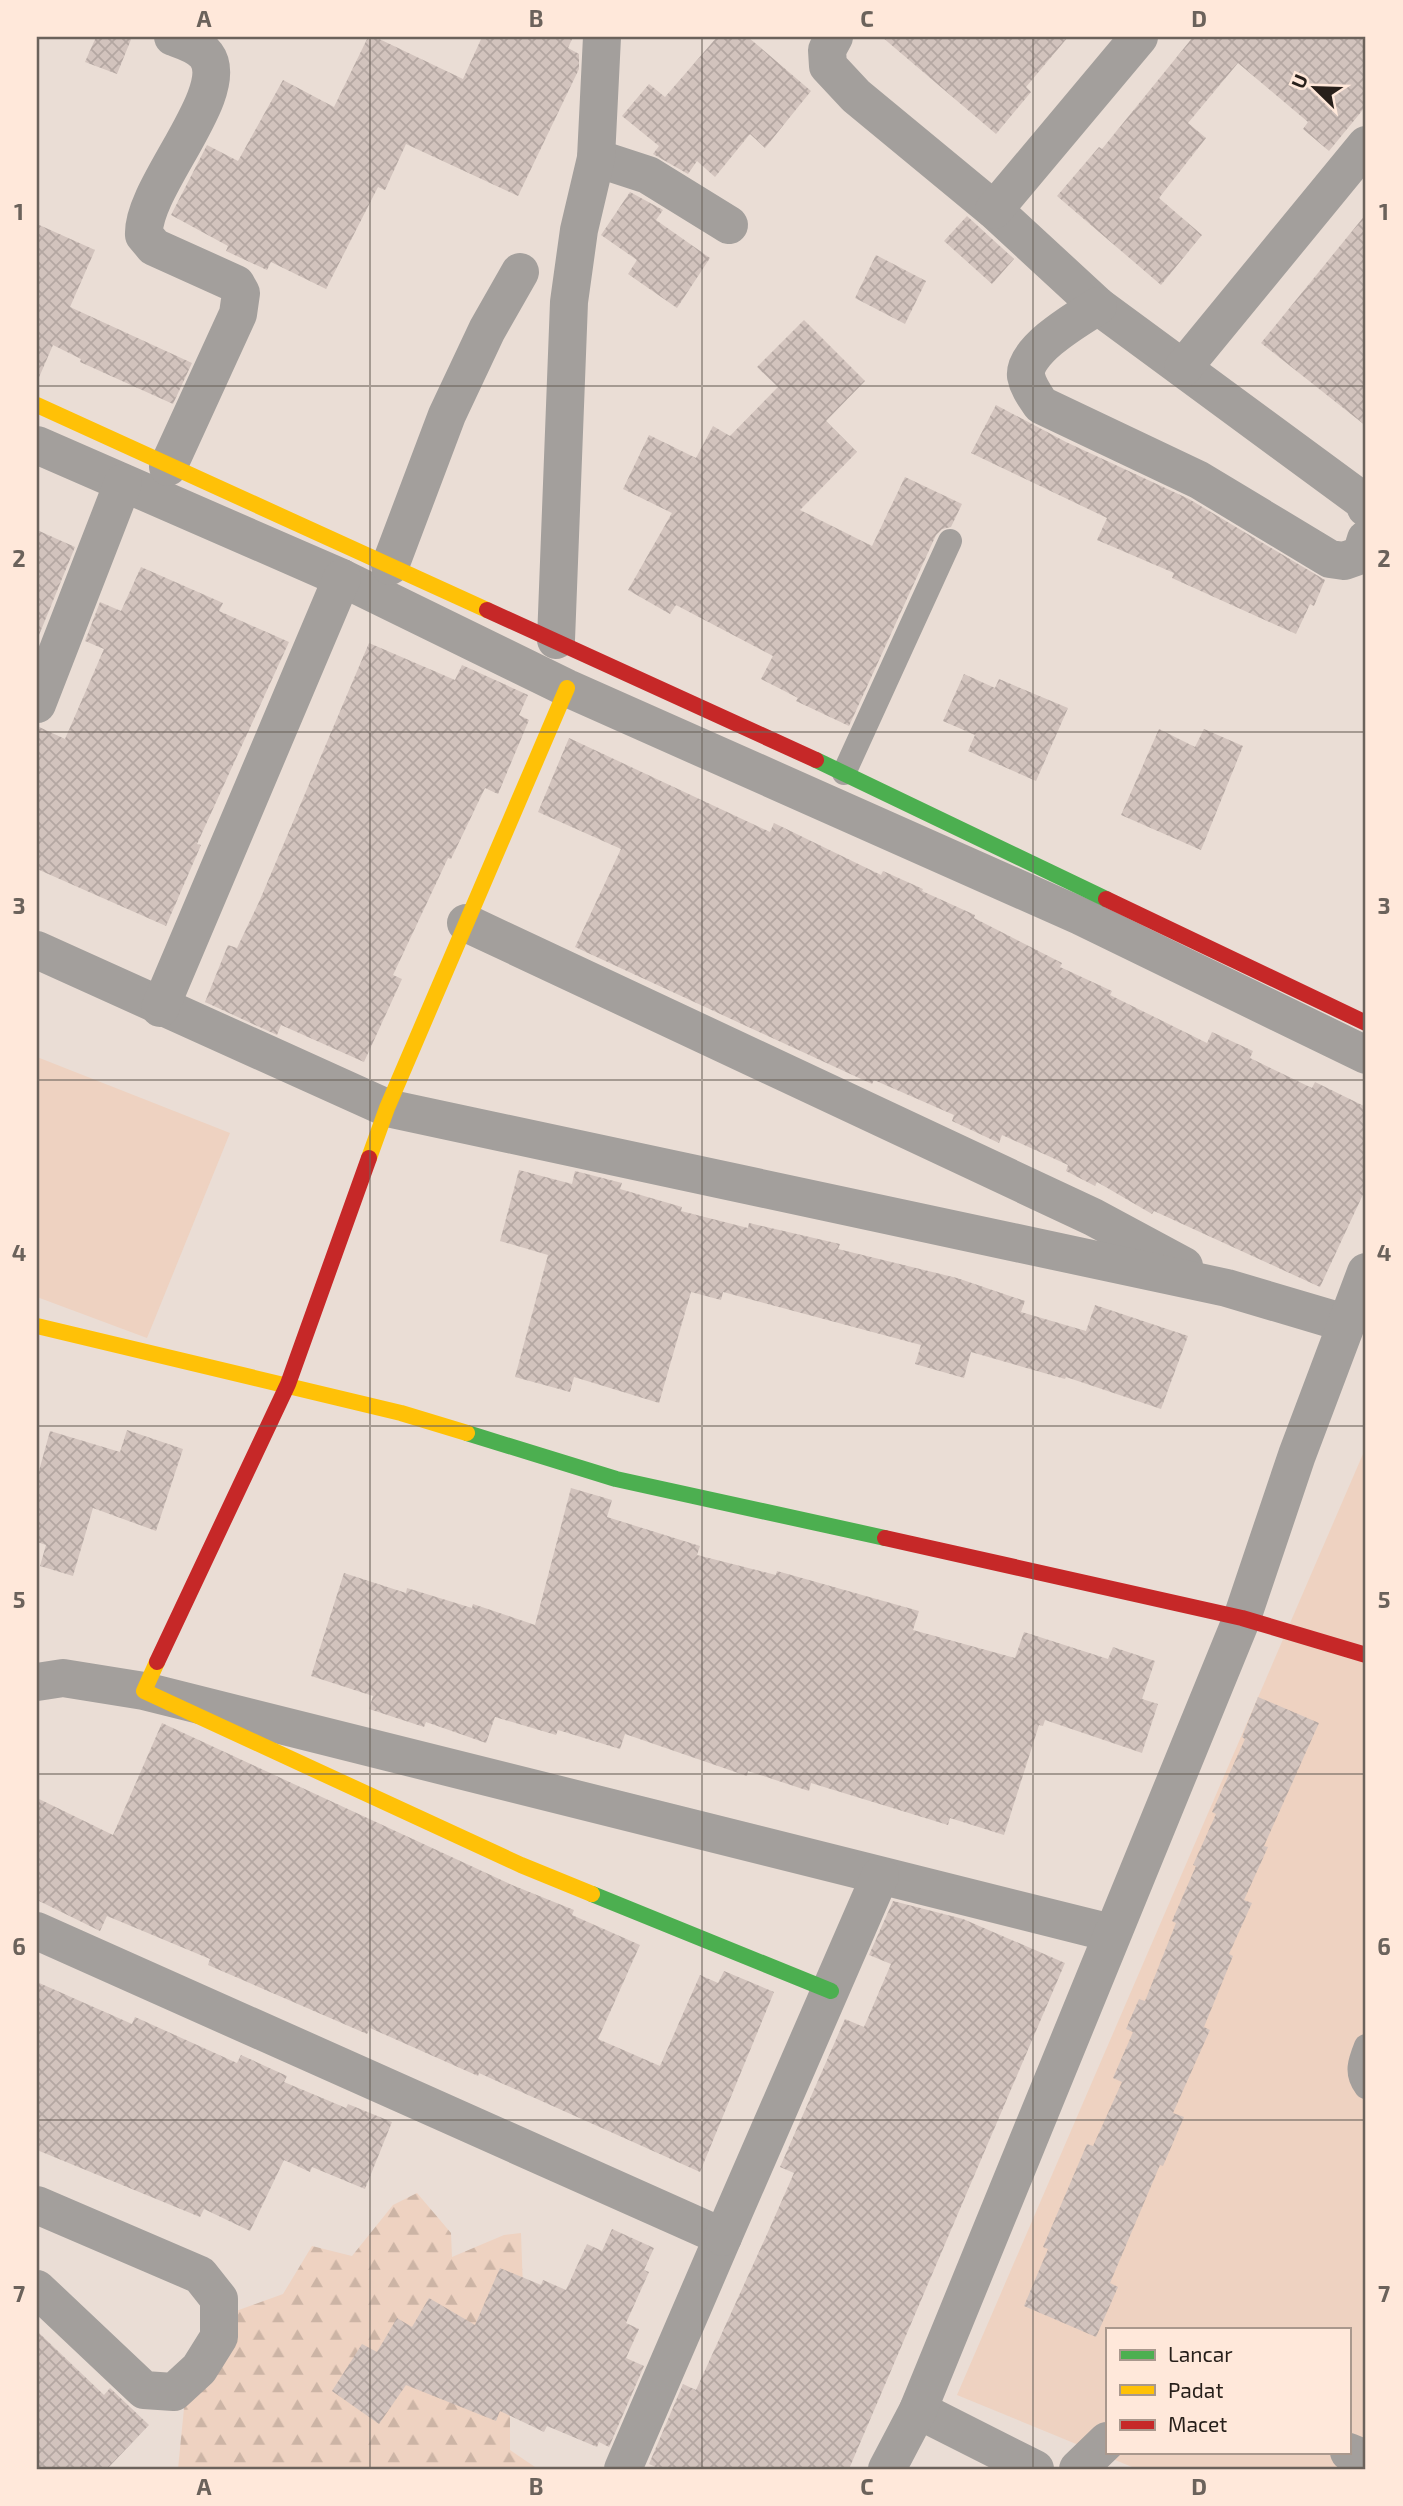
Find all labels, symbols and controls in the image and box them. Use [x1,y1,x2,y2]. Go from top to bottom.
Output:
text: A [196,4,212,32]
text: B [529,4,543,32]
text: C [860,4,874,32]
text: D [1191,4,1207,32]
north arrow [1280,52,1350,122]
text: U [1286,71,1312,92]
text: 1 [14,197,24,225]
text: 1 [1379,197,1389,225]
text: 2 [12,544,26,572]
text: 2 [1377,544,1391,572]
text: 3 [12,891,26,919]
text: 3 [1377,891,1391,919]
text: 4 [12,1238,26,1266]
text: 4 [1377,1238,1391,1266]
text: 5 [13,1585,25,1613]
text: 5 [1378,1585,1390,1613]
text: 6 [12,1932,26,1960]
text: 6 [1377,1932,1391,1960]
text: 7 [13,2279,25,2307]
text: 7 [1378,2279,1390,2307]
legend [1106,2328,1350,2454]
text: Lancar [1168,2341,1233,2366]
text: Padat [1168,2377,1223,2402]
text: Macet [1168,2411,1227,2436]
text: A [196,2472,212,2500]
text: B [529,2472,543,2500]
text: C [860,2472,874,2500]
text: D [1191,2472,1207,2500]

